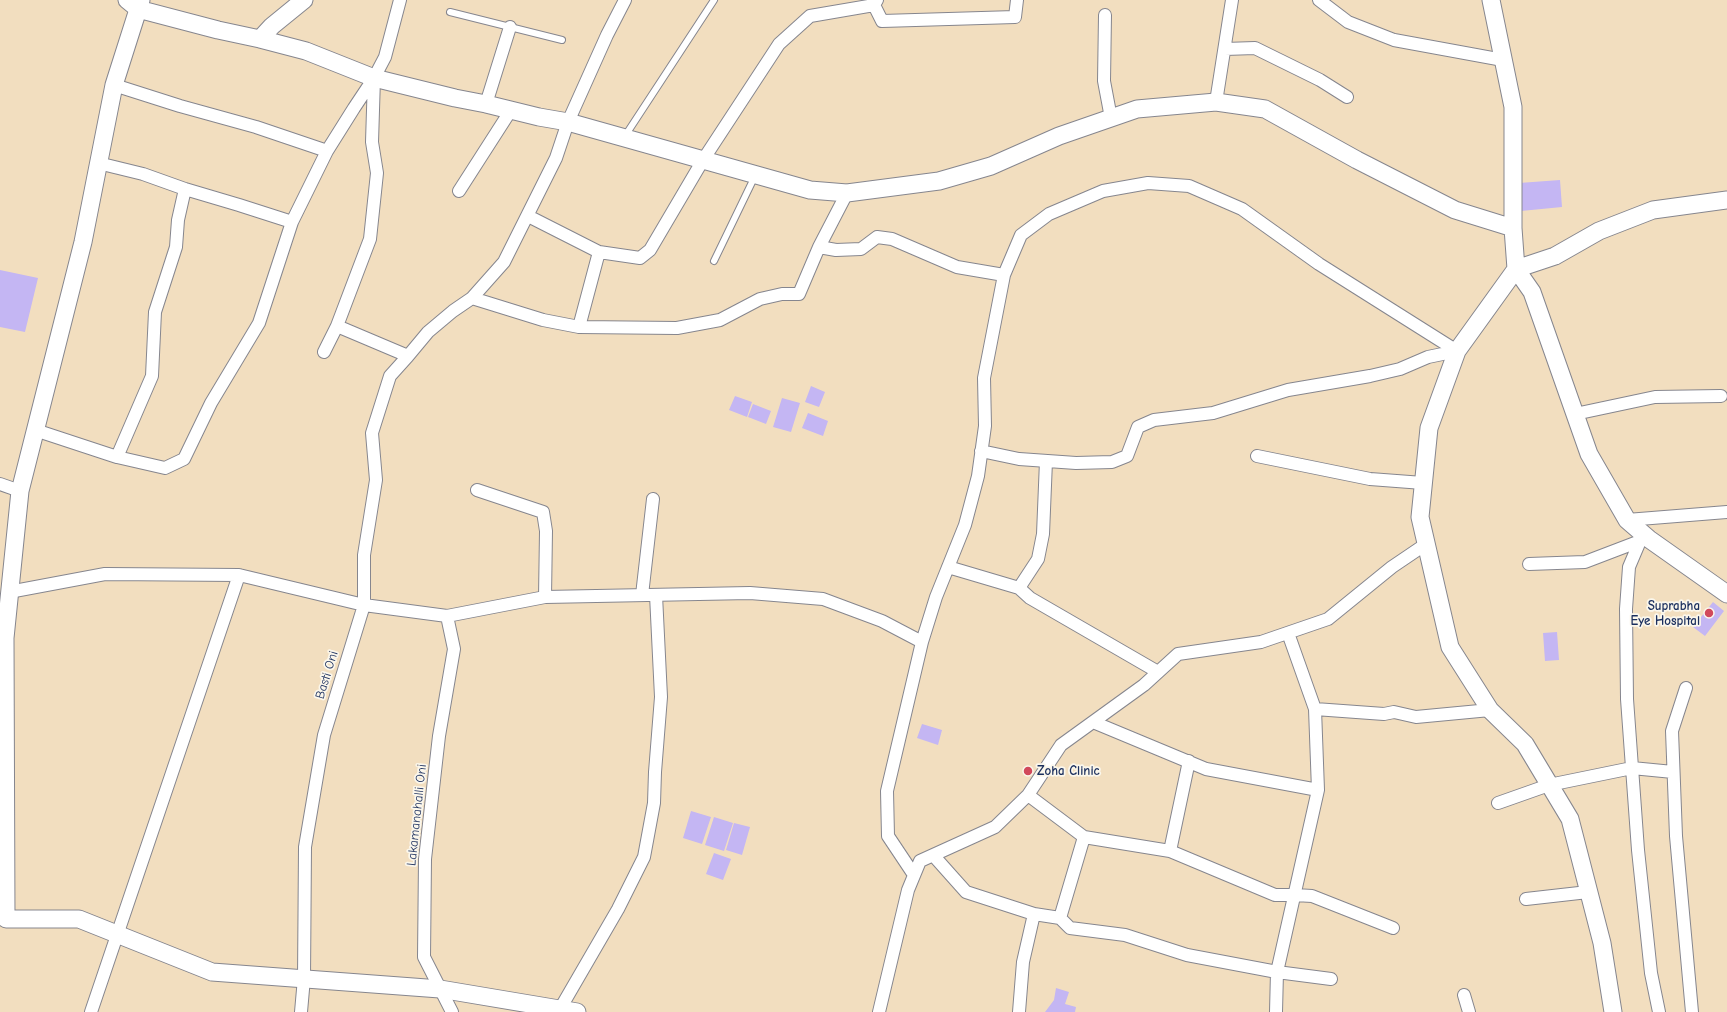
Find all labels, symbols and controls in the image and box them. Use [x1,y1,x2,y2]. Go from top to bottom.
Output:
place label: Suprabha Eye Hospital [1630,598,1700,629]
marker: Suprabha Eye Hospital [1703,607,1715,619]
street label: Basti Oni [312,649,342,701]
street label: Lakamanahalli Oni [404,763,430,867]
place label: Zoha Clinic [1037,763,1100,779]
marker: Zoha Clinic [1022,765,1034,777]

